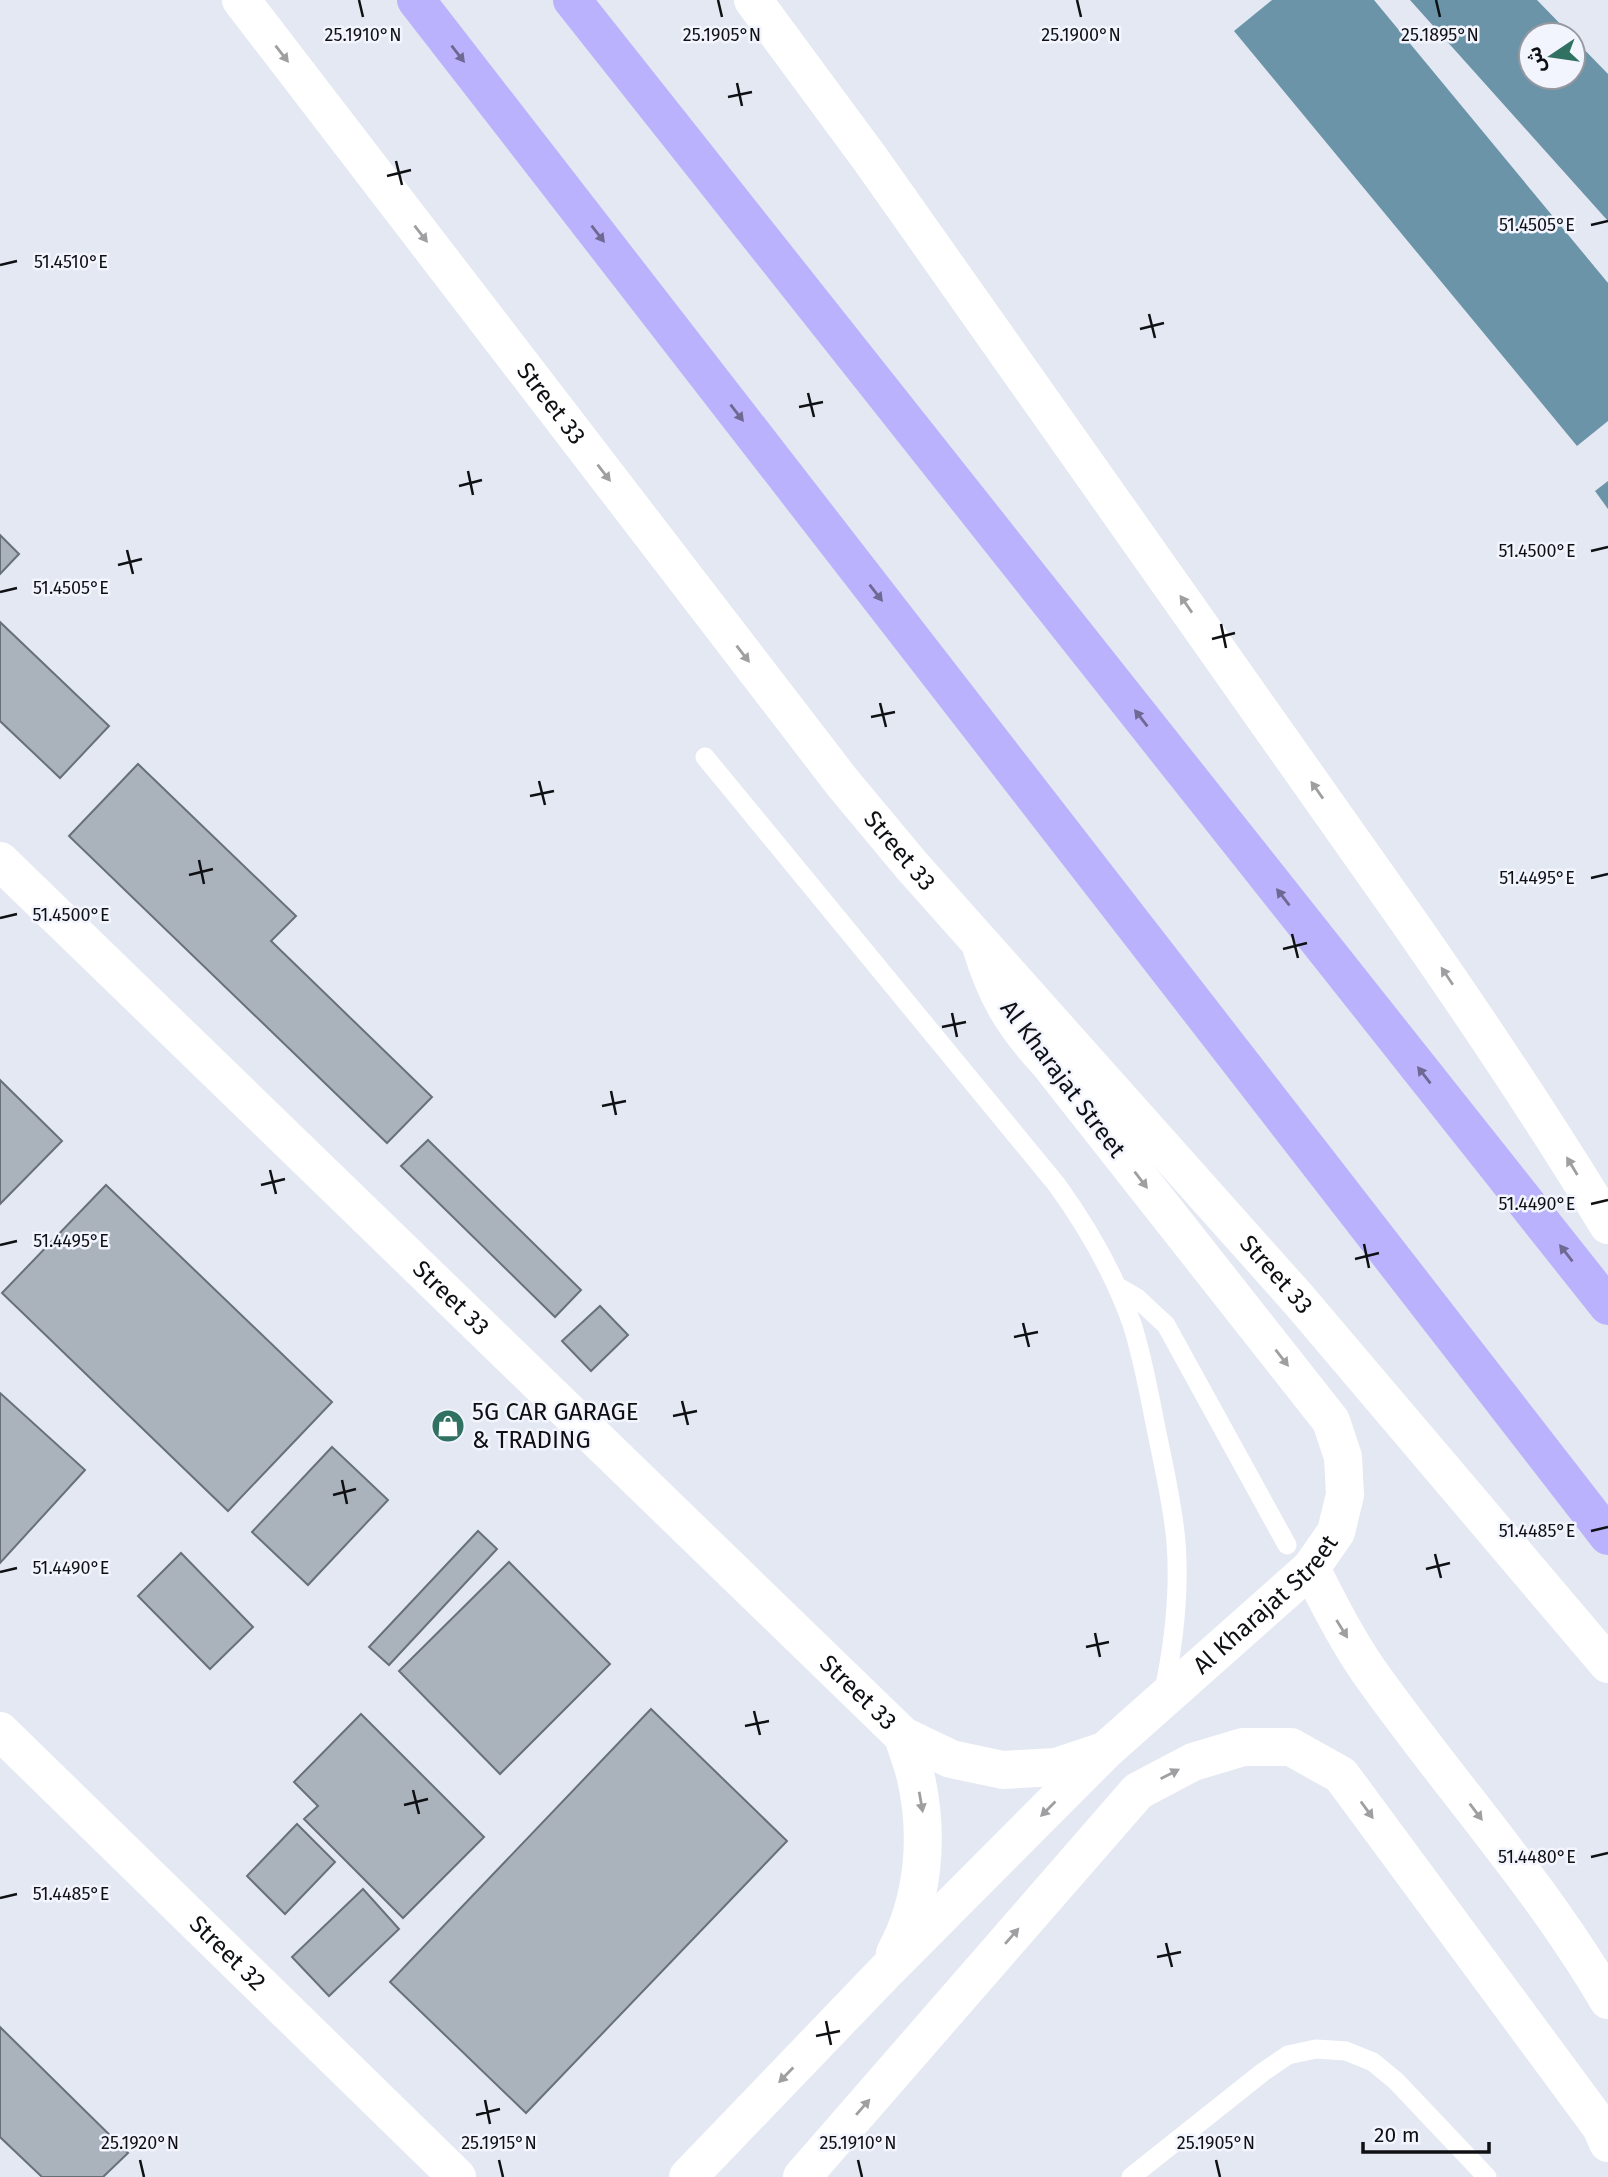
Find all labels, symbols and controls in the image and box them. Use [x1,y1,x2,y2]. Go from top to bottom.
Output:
north arrow [1517,21,1587,91]
text: 25.1910°N [325,24,401,46]
text: 25.1905°N [683,24,761,46]
text: 25.1900°N [1041,24,1121,46]
text: 25.1895°N [1401,24,1479,46]
text: ش [1522,44,1550,75]
one-way arrow [275,45,289,63]
one-way arrow [451,45,465,63]
text: 51.4505°E [1499,214,1575,236]
one-way arrow [590,224,605,242]
one-way arrow [414,225,428,244]
text: 51.4510°E [34,251,108,273]
street label: Street 33 [511,357,591,450]
one-way arrow [729,404,744,422]
one-way arrow [597,464,611,482]
text: 51.4500°E [1498,540,1576,562]
text: 51.4505°E [33,577,109,599]
one-way arrow [869,584,884,602]
one-way arrow [1179,595,1193,613]
one-way arrow [736,644,751,662]
one-way arrow [1134,710,1149,728]
one-way arrow [1310,781,1324,799]
street label: Street 33 [858,805,941,896]
text: 51.4495°E [1499,867,1575,889]
one-way arrow [1275,888,1290,906]
text: 51.4500°E [32,904,110,926]
one-way arrow [1441,967,1454,986]
street label: Al Kharajat Street [995,995,1131,1163]
one-way arrow [1417,1066,1432,1084]
one-way arrow [1566,1157,1579,1176]
one-way arrow [1133,1170,1148,1188]
text: 51.4490°E [1499,1193,1575,1215]
text: 51.4495°E [33,1230,109,1252]
street label: Street 33 [1234,1230,1319,1319]
one-way arrow [1559,1244,1573,1262]
street label: Street 33 [407,1255,495,1341]
one-way arrow [1274,1349,1289,1366]
place label: 5G CAR GARAGE & TRADING [472,1398,639,1454]
shop icon: 5G CAR GARAGE & TRADING [429,1407,467,1445]
text: 51.4485°E [1499,1520,1575,1542]
street label: Al Kharajat Street [1188,1529,1344,1680]
text: 51.4490°E [33,1557,109,1579]
one-way arrow [1336,1619,1349,1638]
street label: Street 33 [814,1649,902,1736]
one-way arrow [1160,1769,1180,1780]
one-way arrow [915,1791,926,1813]
one-way arrow [1040,1800,1056,1817]
one-way arrow [1360,1800,1375,1818]
one-way arrow [1469,1803,1483,1822]
text: 51.4480°E [1498,1846,1576,1868]
text: 51.4485°E [33,1883,109,1905]
street label: Street 32 [184,1910,271,1996]
one-way arrow [1004,1927,1019,1944]
one-way arrow [778,2066,794,2083]
one-way arrow [855,2098,871,2116]
scale bar [1363,2110,1489,2154]
text: 20 m [1374,2122,1420,2148]
text: 25.1920°N [101,2132,179,2154]
text: 25.1915°N [461,2132,537,2154]
text: 25.1910°N [820,2132,896,2154]
text: 25.1905°N [1177,2132,1255,2154]

